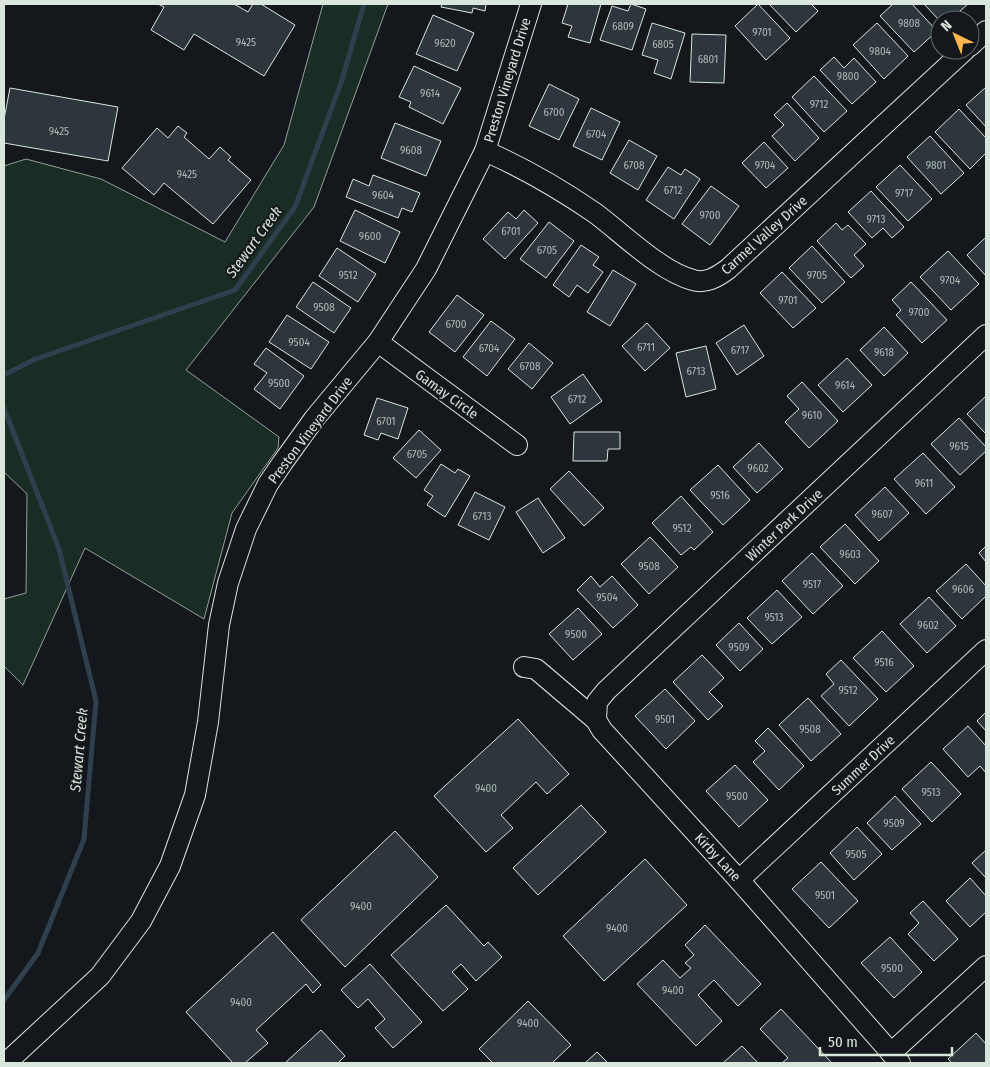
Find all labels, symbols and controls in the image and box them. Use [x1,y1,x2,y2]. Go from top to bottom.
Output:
north arrow [930,10,980,60]
street label: Preston Vineyard Drive [480,16,535,145]
house number: 9808 [898,17,921,30]
text: N [938,17,955,35]
house number: 6809 [612,20,634,33]
house number: 9701 [752,26,772,39]
house number: 9425 [236,36,256,49]
house number: 9620 [434,37,456,50]
house number: 6805 [652,38,674,51]
house number: 9804 [869,45,892,58]
house number: 6801 [698,53,718,66]
house number: 9800 [837,70,859,83]
house number: 9614 [420,87,441,100]
house number: 9712 [810,98,828,111]
house number: 6700 [543,106,565,119]
house number: 9425 [49,125,69,138]
house number: 6704 [586,128,607,141]
house number: 9608 [400,144,423,157]
house number: 6708 [624,159,645,172]
house number: 9704 [755,159,776,172]
house number: 9801 [926,159,946,172]
house number: 9425 [177,168,197,181]
house number: 6712 [664,184,682,197]
house number: 9717 [895,187,914,200]
house number: 9604 [372,189,395,202]
street label: Carmel Valley Drive [718,192,811,279]
water label: Stewart Creek [222,202,286,282]
house number: 9700 [700,209,721,222]
house number: 9713 [867,213,885,226]
house number: 6701 [501,225,521,238]
house number: 9600 [359,230,381,243]
house number: 6705 [537,244,557,257]
house number: 9512 [339,269,358,282]
house number: 9705 [807,269,827,282]
house number: 9704 [940,274,961,287]
house number: 9701 [778,294,798,307]
house number: 9508 [313,301,335,314]
house number: 9700 [909,306,930,319]
house number: 6700 [445,318,467,331]
house number: 9504 [288,336,310,349]
house number: 6711 [637,341,655,354]
house number: 6704 [479,342,500,355]
house number: 6717 [731,344,750,357]
house number: 9618 [874,346,895,359]
house number: 6708 [520,360,541,373]
house number: 6713 [687,365,705,378]
street label: Gamay Circle [412,366,482,423]
street label: Preston Vineyard Drive [265,373,356,487]
house number: 9500 [268,377,290,390]
house number: 9614 [835,379,856,392]
house number: 6712 [568,393,586,406]
house number: 9610 [802,409,822,422]
house number: 6701 [376,415,396,428]
house number: 9615 [949,440,969,453]
house number: 6705 [407,448,427,461]
house number: 9602 [747,462,769,475]
house number: 9611 [915,477,933,490]
street label: Winter Park Drive [742,485,826,565]
house number: 9516 [710,489,730,502]
house number: 9607 [872,508,893,521]
house number: 6713 [473,510,491,523]
house number: 9512 [673,522,692,535]
house number: 9603 [839,548,861,561]
house number: 9508 [638,560,660,573]
house number: 9517 [803,578,822,591]
house number: 9606 [952,583,975,596]
house number: 9504 [596,591,618,604]
house number: 9513 [764,611,784,624]
house number: 9602 [917,619,939,632]
house number: 9500 [565,628,587,641]
house number: 9509 [728,641,750,654]
house number: 9516 [874,656,894,669]
house number: 9512 [839,684,858,697]
water label: Stewart Creek [66,707,92,793]
house number: 9501 [655,713,675,726]
house number: 9508 [799,723,821,736]
street label: Summer Drive [828,732,899,799]
house number: 9400 [475,782,497,795]
house number: 9513 [921,786,941,799]
house number: 9500 [726,790,748,803]
house number: 9509 [883,817,905,830]
street label: Kirby Lane [691,830,744,885]
house number: 9505 [845,848,867,861]
house number: 9501 [815,889,835,902]
house number: 9400 [350,900,372,913]
house number: 9400 [606,922,628,935]
house number: 9500 [881,962,903,975]
house number: 9400 [662,984,684,997]
house number: 9400 [230,996,252,1009]
house number: 9400 [517,1017,539,1030]
scale bar [820,1024,952,1056]
text: 50 m [828,1033,858,1051]

